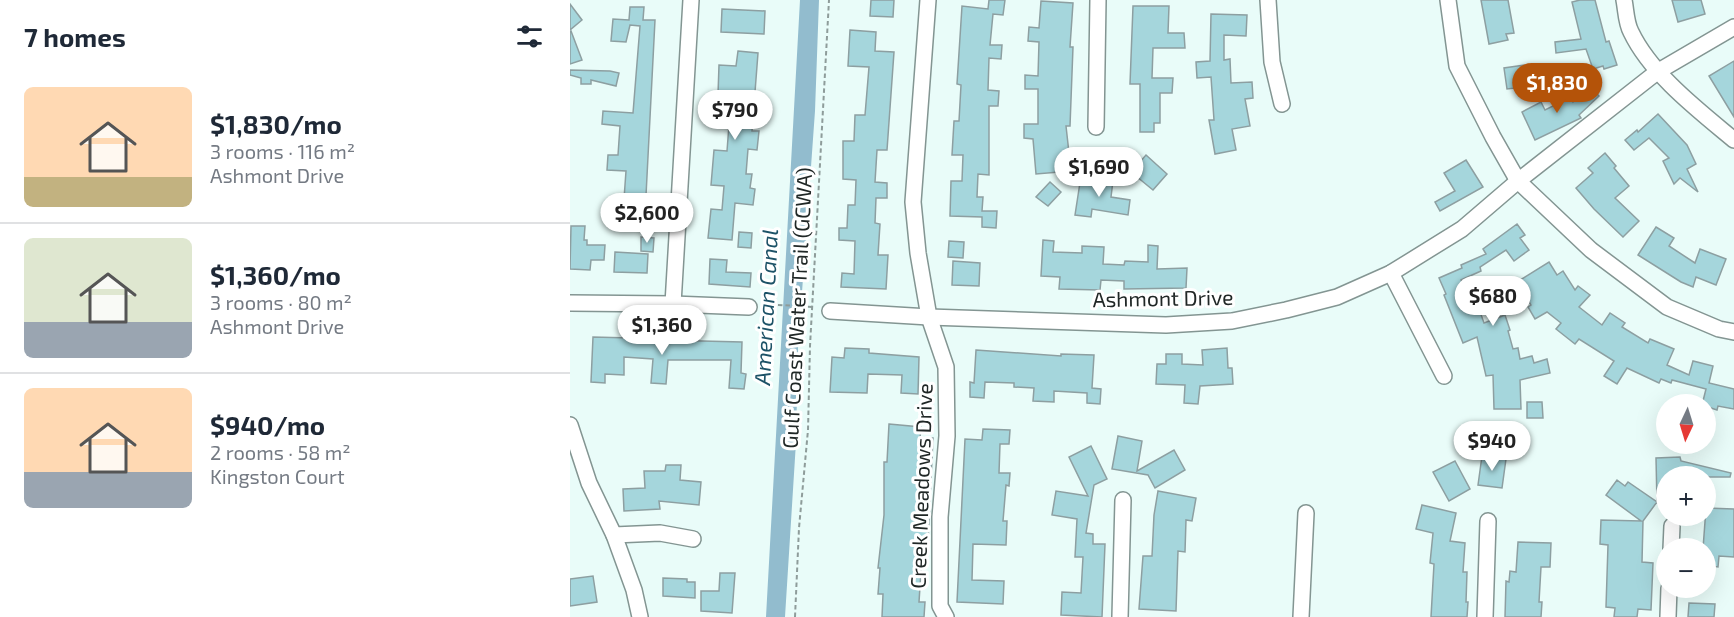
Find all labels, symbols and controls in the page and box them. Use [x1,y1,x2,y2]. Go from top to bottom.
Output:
icon: filters [513,20,546,53]
text: 7 homes [24,21,126,52]
pin: $1,830 [1508,63,1606,114]
text: $1,830 [1526,70,1588,94]
pin: $790 [699,90,771,141]
text: $790 [712,97,758,121]
text: $1,830/mo [210,108,342,139]
icon: home [72,111,144,183]
text: 3 rooms · 116 m² [210,139,355,163]
pin: $1,690 [1050,147,1148,198]
text: $1,690 [1068,154,1130,178]
text: Ashmont Drive [210,163,344,187]
street label: Gulf Coast Water Trail (GCWA) [777,167,816,449]
pin: $2,600 [598,193,696,244]
text: $2,600 [614,200,680,224]
water label: American Canal [748,228,782,387]
text: $1,360/mo [210,259,341,290]
icon: home [72,262,144,334]
pin: $680 [1457,276,1529,327]
text: $680 [1469,283,1517,307]
street label: Ashmont Drive [1092,284,1234,311]
text: 3 rooms · 80 m² [210,290,352,314]
pin: $1,360 [613,305,711,356]
text: $1,360 [632,312,692,336]
text: Ashmont Drive [210,314,344,338]
street label: Creek Meadows Drive [904,383,937,589]
north arrow [1656,394,1716,454]
map controls [1656,394,1716,598]
text: $940/mo [210,409,325,440]
icon: home [72,412,144,484]
pin: $940 [1456,421,1528,472]
text: $940 [1468,428,1516,452]
text: 2 rooms · 58 m² [210,440,351,464]
text: Kingston Court [210,464,345,488]
button: + [1656,466,1716,526]
button: − [1656,538,1716,598]

